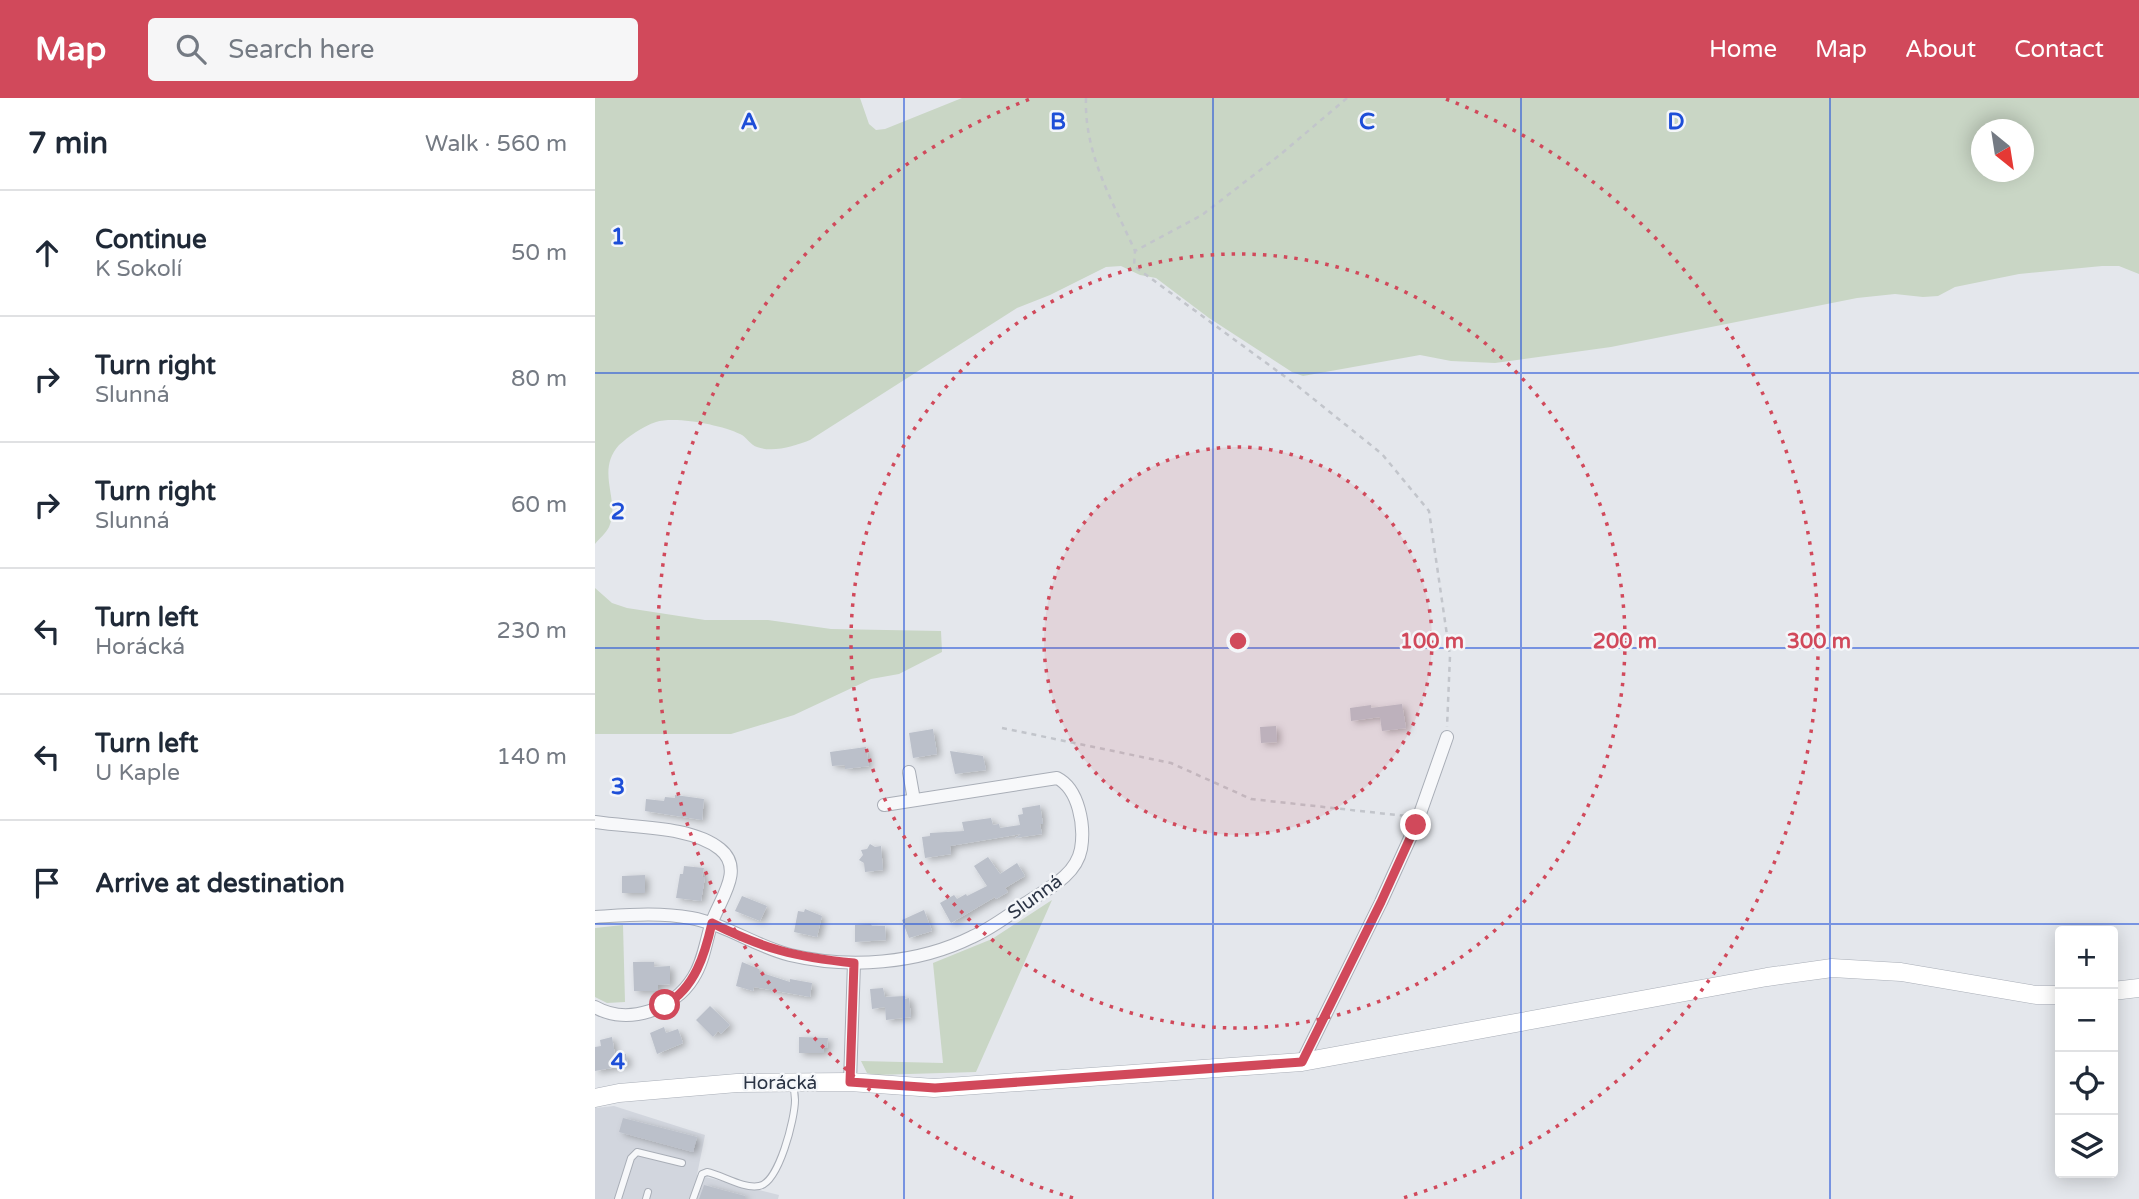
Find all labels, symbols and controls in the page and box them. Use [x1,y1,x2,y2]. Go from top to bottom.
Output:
search box [148,18,638,81]
text: Map [35,30,106,69]
icon: search [172,30,210,68]
text: Search here [228,34,374,65]
text: Home [1709,35,1777,64]
text: Map [1815,35,1867,64]
text: About [1905,35,1976,64]
text: Contact [2014,35,2104,64]
text: A [740,108,758,136]
text: B [1050,108,1066,136]
text: C [1359,108,1375,136]
text: D [1667,108,1685,136]
north arrow [1971,119,2034,182]
text: 7 min [28,125,108,162]
text: Walk · 560 m [425,130,567,158]
text: 1 [611,223,625,251]
text: Continue [95,224,207,255]
icon: ahead [28,234,66,272]
text: 50 m [511,239,567,267]
text: K Sokolí [95,255,182,283]
text: Turn right [95,350,216,381]
icon: right [28,360,66,398]
text: 80 m [511,365,567,393]
text: Slunná [95,381,170,409]
text: Turn right [95,476,216,507]
icon: right [28,486,66,524]
text: 60 m [511,491,567,519]
text: 2 [611,498,625,526]
text: Slunná [95,507,170,535]
text: Turn left [95,602,198,633]
icon: left [28,612,66,650]
text: 230 m [497,617,567,645]
centre of rings [1226,629,1250,653]
text: 100 m [1400,629,1464,654]
text: 200 m [1593,629,1657,654]
text: 300 m [1787,629,1851,654]
text: Horácká [95,633,185,661]
text: Turn left [95,728,198,759]
icon: left [28,738,66,776]
text: 140 m [497,743,567,771]
text: U Kaple [95,759,180,787]
text: 3 [611,773,625,801]
route end [1400,809,1431,840]
icon: arrive [28,864,66,902]
text: Arrive at destination [95,868,345,899]
street label: Slunná [1004,870,1066,924]
map controls [2055,926,2118,1178]
button: + [2055,926,2118,989]
route start [649,989,680,1020]
button: − [2055,989,2118,1052]
text: 4 [611,1048,626,1076]
button: locate [2055,1052,2118,1115]
street label: Horácká [743,1072,817,1094]
button: layers [2055,1115,2118,1178]

